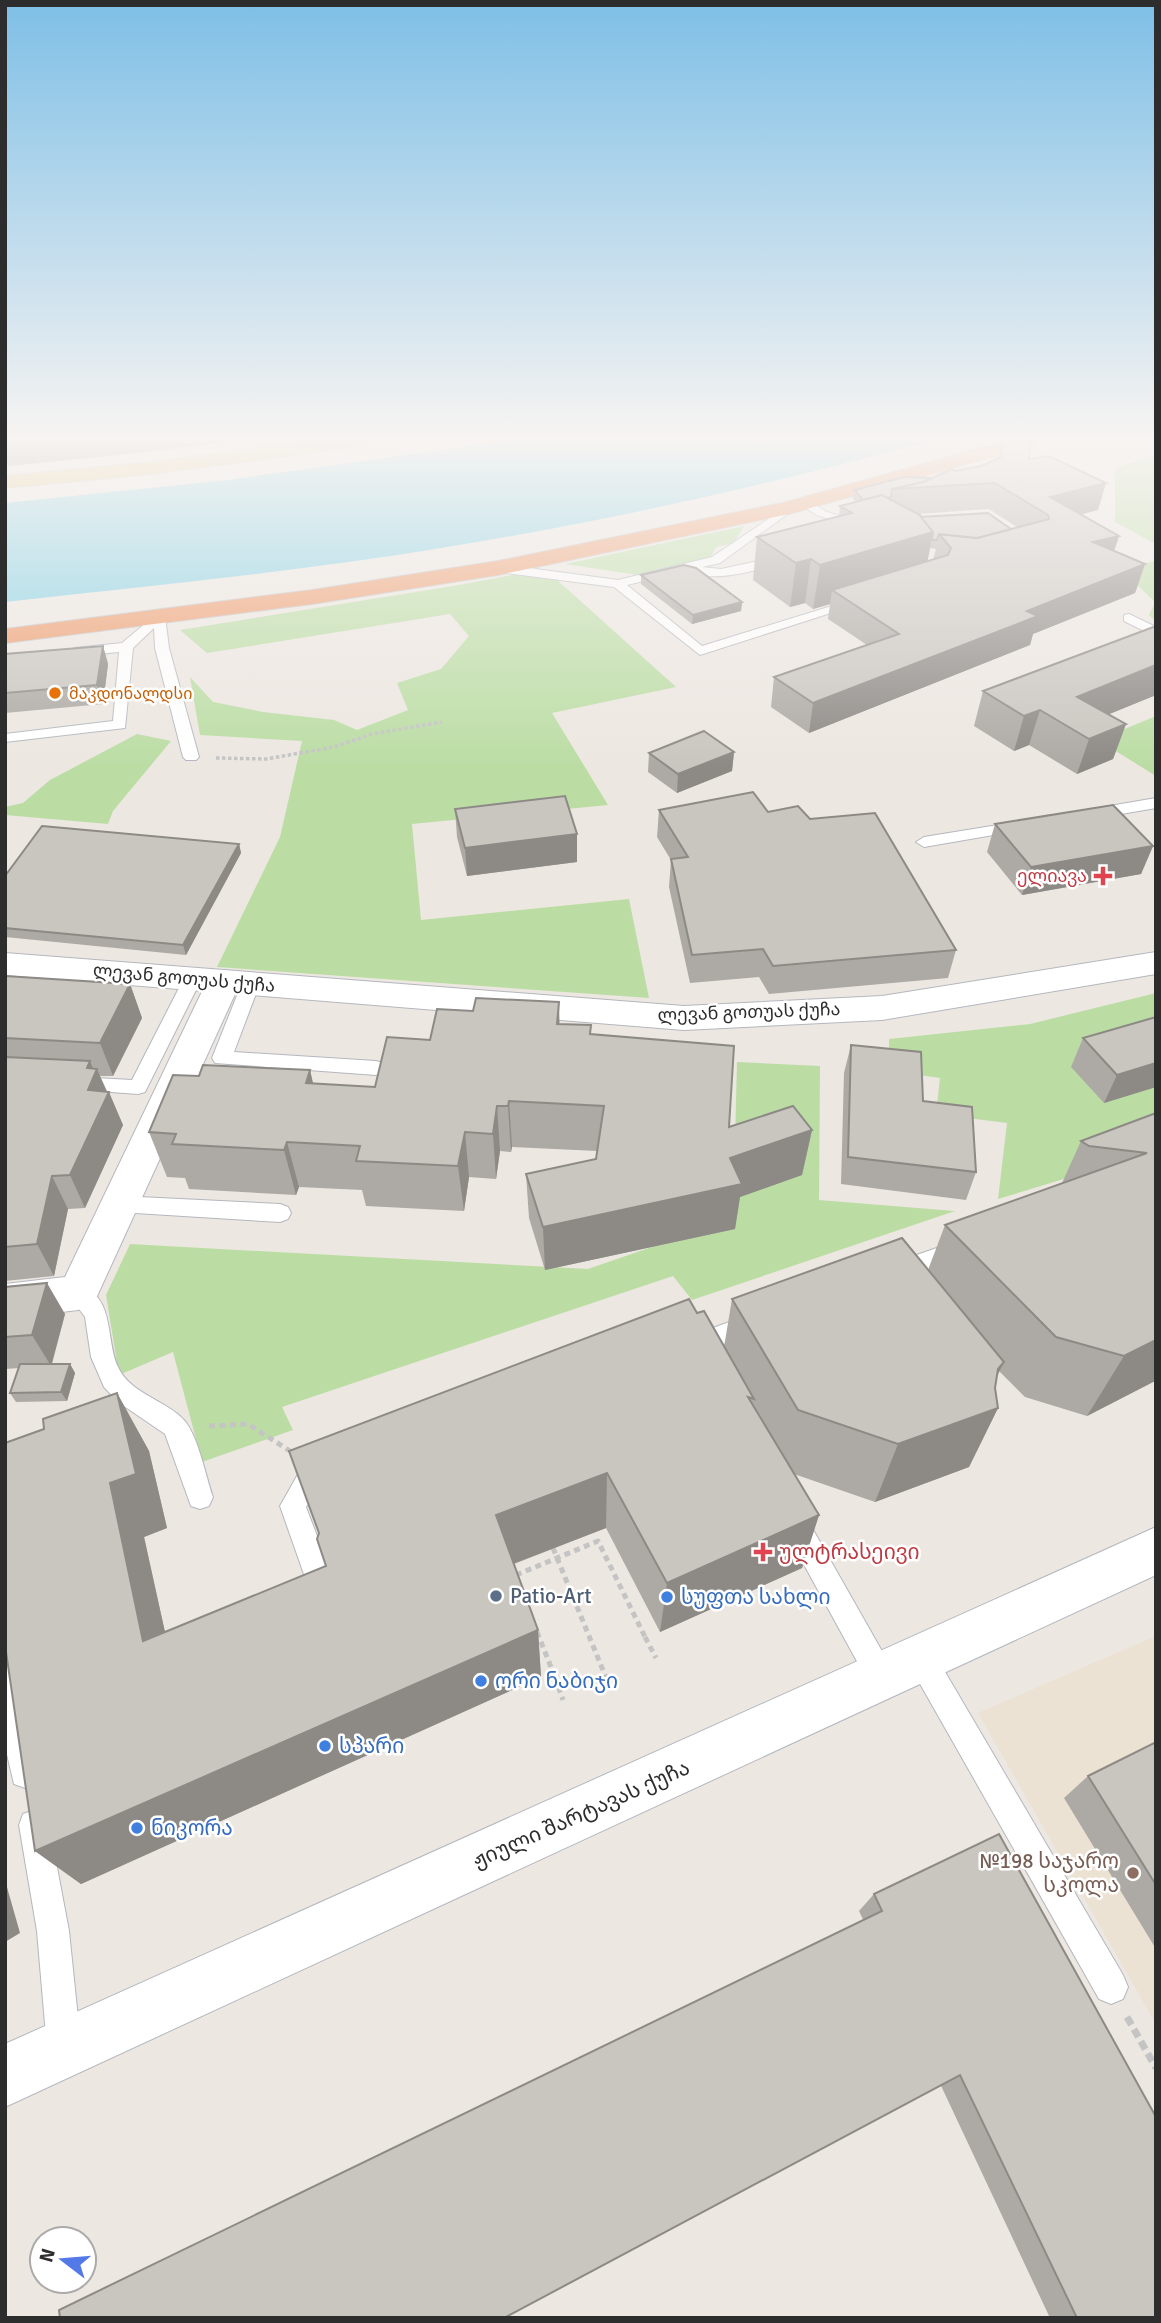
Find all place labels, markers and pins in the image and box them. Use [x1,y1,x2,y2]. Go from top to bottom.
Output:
place label: მაკდონალდსი [69,684,192,704]
marker: მაკდონალდსი [47,685,63,701]
place label: ელიავა [1017,865,1087,887]
marker: ელიავა [1093,866,1113,886]
place label: ულტრასეივი [779,1539,920,1565]
marker: ულტრასეივი [753,1542,773,1562]
place label: Patio-Art [510,1583,592,1609]
place label: სუფთა სახლი [681,1584,831,1610]
marker: Patio-Art [488,1588,504,1604]
marker: სუფთა სახლი [659,1589,675,1605]
place label: ორი ნაბიჯი [495,1668,618,1694]
marker: ორი ნაბიჯი [473,1673,489,1689]
place label: სპარი [339,1733,404,1759]
marker: სპარი [317,1738,333,1754]
place label: ნიკორა [151,1815,233,1841]
marker: ნიკორა [129,1820,145,1836]
place label: №198 საჯარო სკოლა [979,1848,1119,1898]
marker: №198 საჯარო სკოლა [1125,1865,1141,1881]

